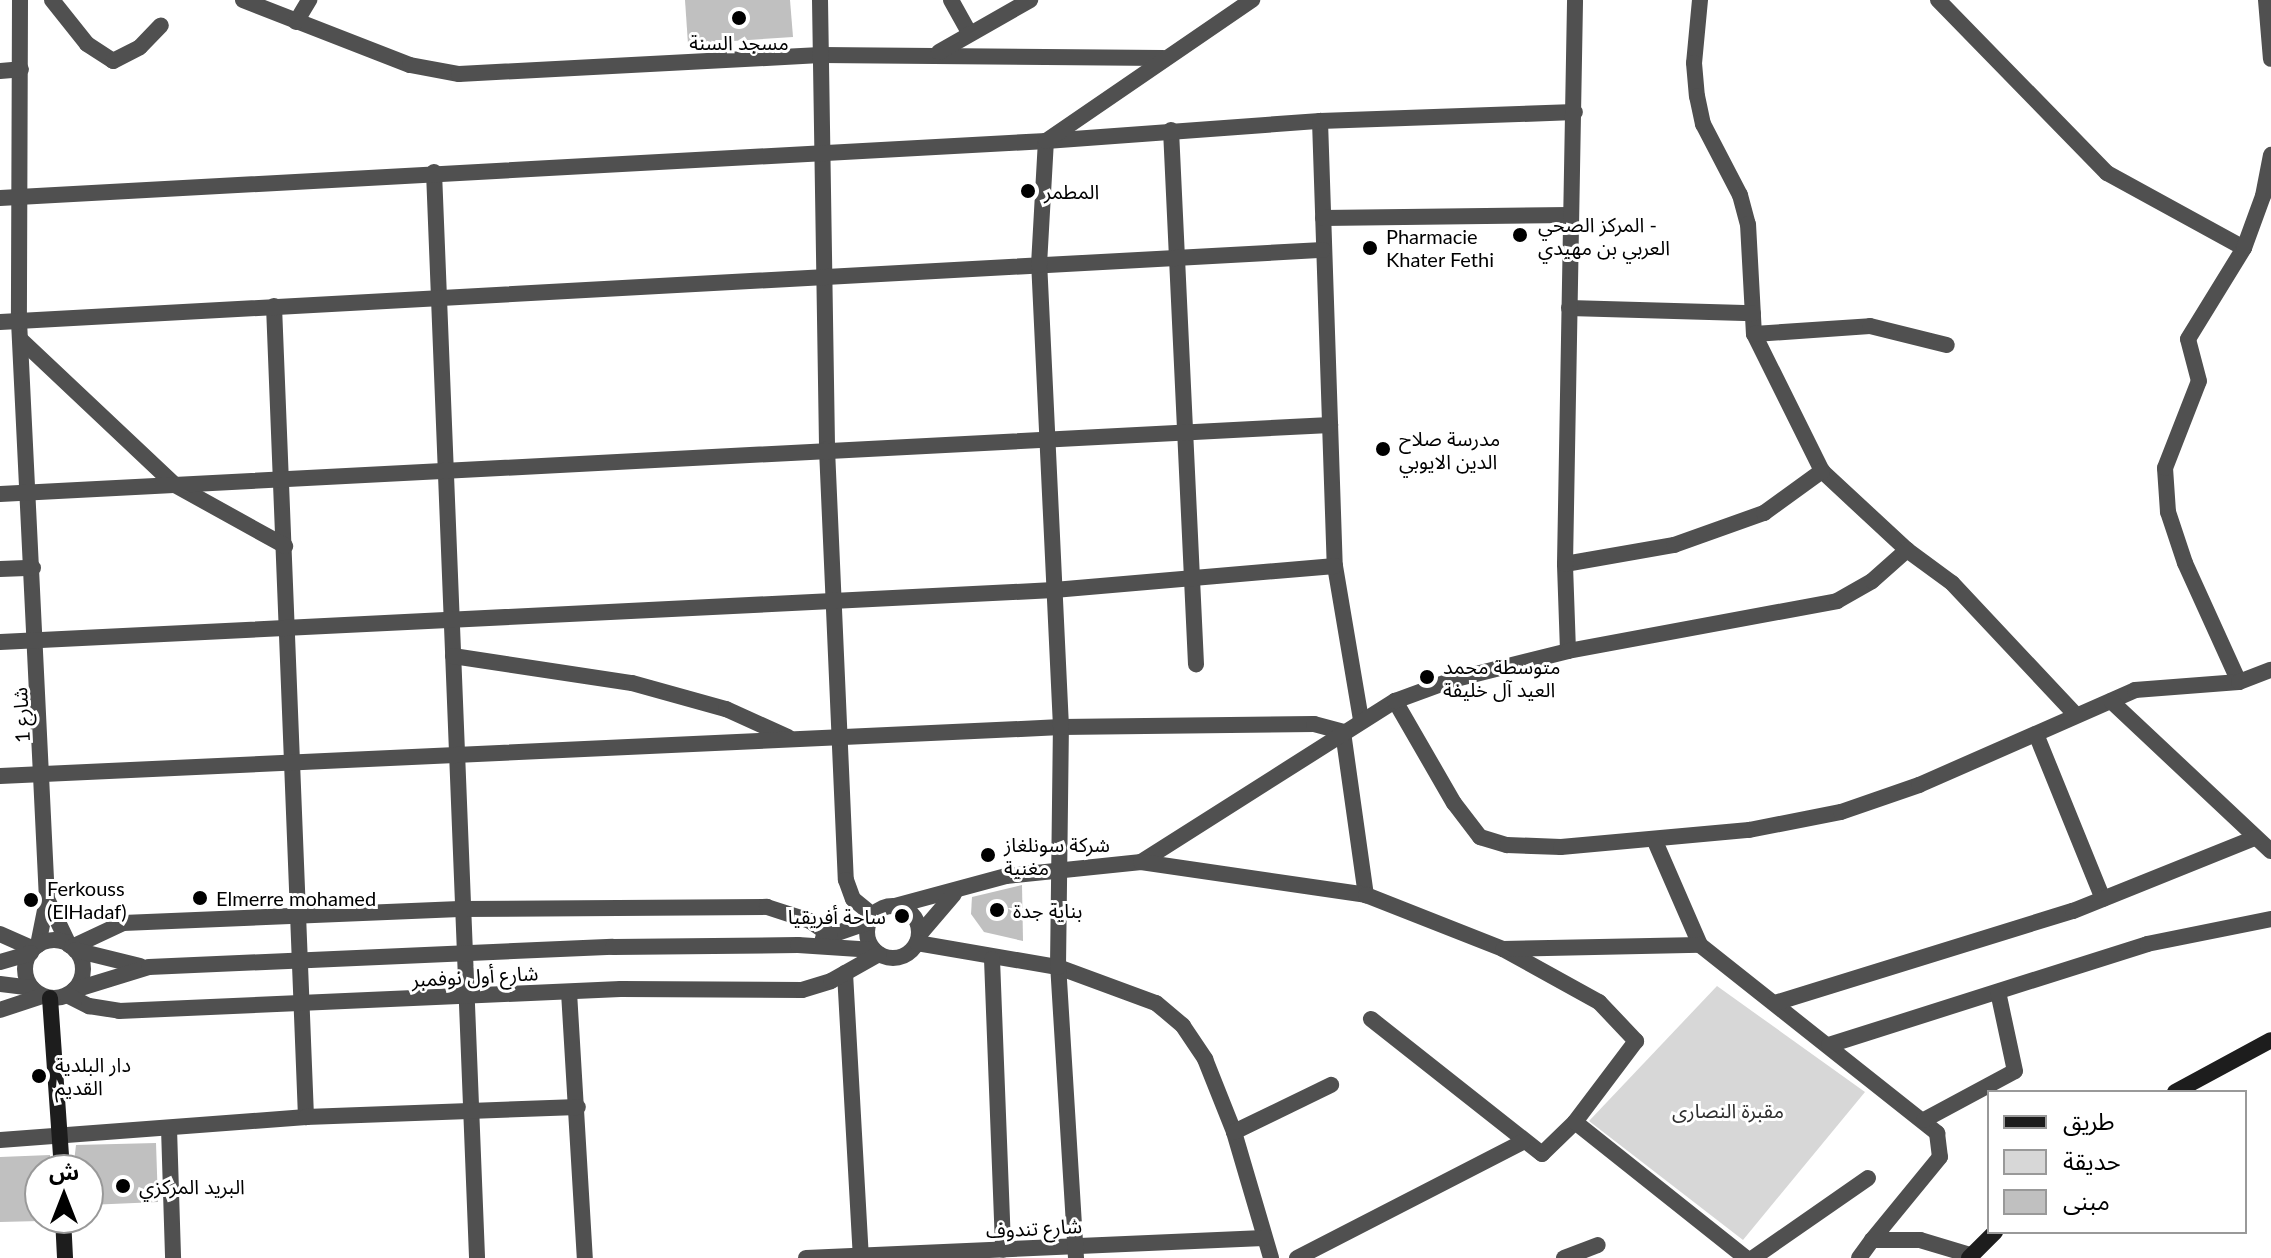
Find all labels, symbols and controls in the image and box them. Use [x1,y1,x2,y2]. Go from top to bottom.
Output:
marker: مسجد السنة [730,9,748,27]
place label: مسجد السنة [689,30,789,54]
place label: المطمر [1044,179,1099,203]
marker: المطمر [1019,182,1037,200]
place label: المركز الصحي - العربي بن مهيدي [1538,212,1670,259]
place label: Pharmacie Khater Fethi [1386,224,1494,271]
marker: المركز الصحي - العربي بن مهيدي [1509,224,1531,246]
marker: Pharmacie Khater Fethi [1361,239,1379,257]
place label: مدرسة صلاح الدين الايوبي [1399,426,1500,473]
marker: مدرسة صلاح الدين الايوبي [1374,440,1392,458]
place label: متوسطة محمد العيد آل خليفة [1443,654,1561,701]
marker: متوسطة محمد العيد آل خليفة [1418,668,1436,686]
street label: شارع 1 [8,687,34,743]
place label: شركة سونلغاز مغنية [1004,832,1110,879]
marker: شركة سونلغاز مغنية [979,846,997,864]
place label: Ferkouss (ElHadaf) [47,876,127,923]
place label: Elmerre mohamed [216,886,376,910]
marker: Elmerre mohamed [191,889,209,907]
marker: Ferkouss (ElHadaf) [22,891,40,909]
place label: بناية جدة [1013,898,1082,922]
marker: بناية جدة [988,901,1006,919]
place label: ساحة أفريقيا [788,904,886,928]
marker: ساحة أفريقيا [893,907,911,925]
street label: شارع أول نوفمبر [411,961,539,991]
place label: دار البلدية القديم [55,1052,131,1099]
marker: دار البلدية القديم [30,1067,48,1085]
legend [1987,1090,2247,1234]
park label: مقبرة النصارى [1672,1098,1784,1122]
text: طريق [2063,1106,2115,1135]
text: حديقة [2063,1146,2121,1175]
north arrow [24,1154,104,1234]
text: ش [49,1158,79,1185]
place label: البريد المركزي [139,1174,245,1198]
marker: البريد المركزي [114,1177,132,1195]
text: مبنى [2063,1186,2110,1215]
street label: شارع تندوف [985,1213,1083,1243]

